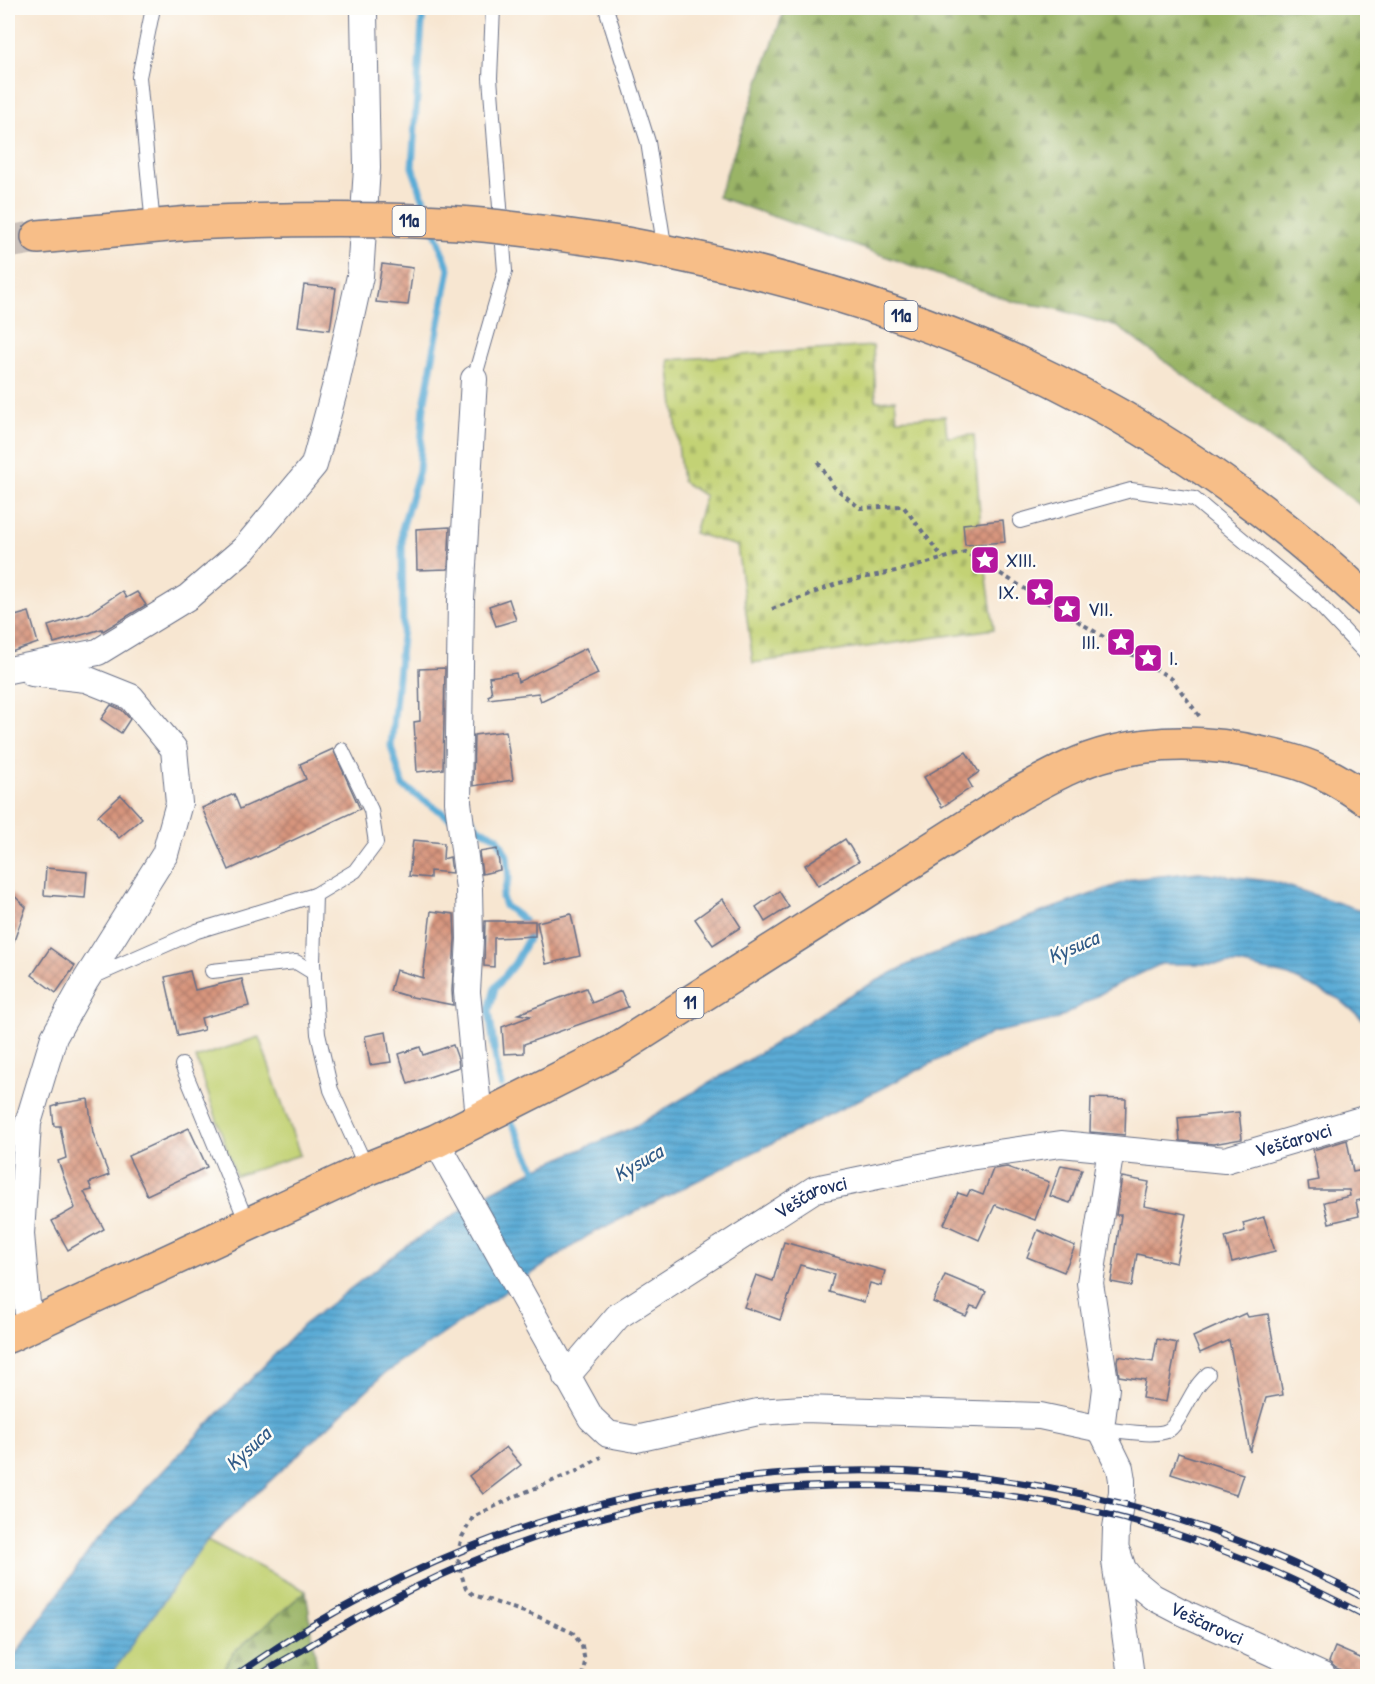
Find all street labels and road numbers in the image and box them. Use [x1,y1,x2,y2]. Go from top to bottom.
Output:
road number: 11a [392,206,426,236]
road number: 11a [884,301,918,331]
road number: 11 [676,988,704,1018]
street label: Veščarovci [1252,1115,1335,1163]
street label: Veščarovci [769,1169,850,1225]
street label: Veščarovci [1165,1594,1248,1651]

